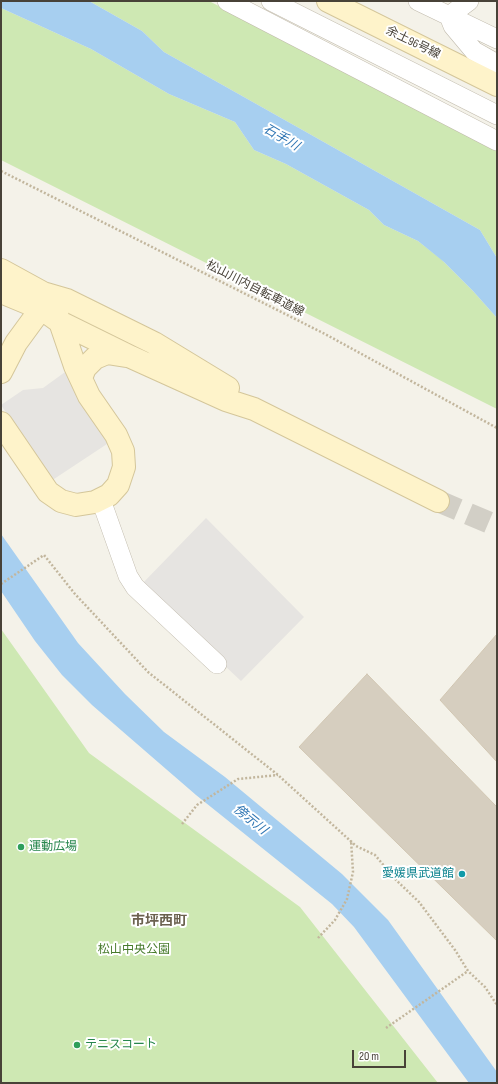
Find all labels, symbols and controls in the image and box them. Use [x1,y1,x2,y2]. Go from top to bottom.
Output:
street label: 余土96号線 [384,24,442,62]
water label: 石手川 [260,121,302,155]
street label: 松山川内自転車道線 [204,258,306,320]
water label: 傍示川 [230,802,270,838]
place label: 運動広場 [29,840,77,854]
marker: 運動広場 [16,842,26,852]
place label: 愛媛県武道館 [382,867,454,881]
marker: 愛媛県武道館 [457,869,467,879]
district label: 市坪西町 [131,913,187,929]
park label: 松山中央公園 [98,943,170,957]
place label: テニスコート [85,1038,157,1052]
marker: テニスコート [72,1040,82,1050]
scale bar [354,1042,408,1068]
text: 20 m [359,1049,379,1064]

